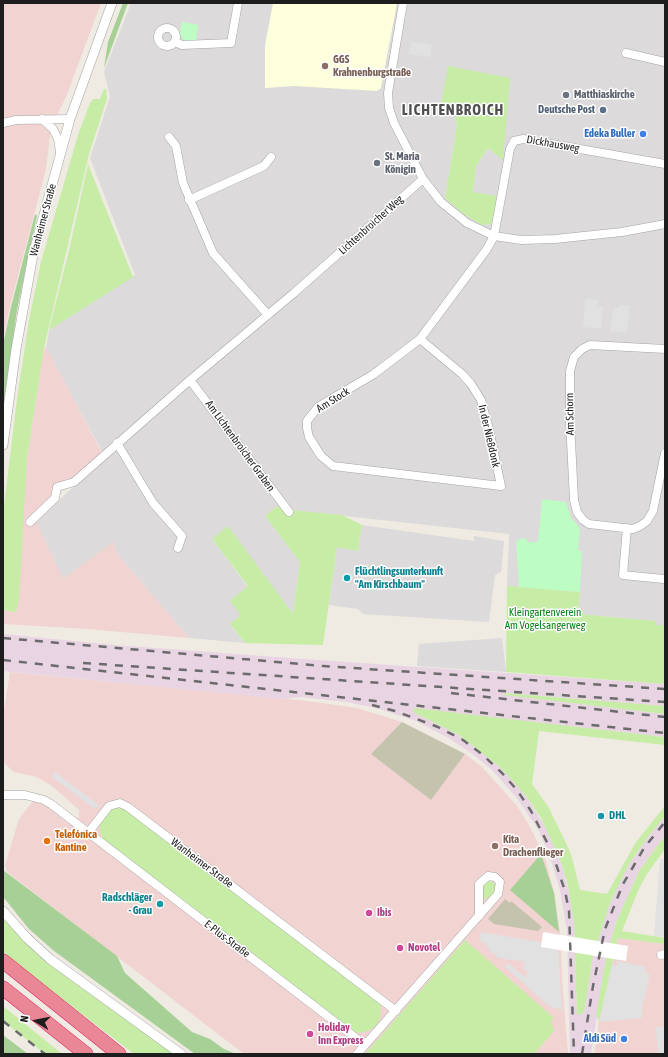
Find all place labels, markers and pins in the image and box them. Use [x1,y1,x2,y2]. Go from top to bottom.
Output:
place label: GGS Krahnenburgstraße [333,53,411,79]
marker: GGS Krahnenburgstraße [320,61,330,71]
place label: Matthiaskirche [574,88,635,102]
marker: Matthiaskirche [561,90,571,100]
place label: Deutsche Post [538,103,595,117]
marker: Deutsche Post [598,105,608,115]
place label: Edeka Buller [584,127,635,141]
marker: Edeka Buller [638,129,648,139]
place label: St. Maria Königin [385,150,420,176]
marker: St. Maria Königin [372,158,382,168]
place label: Flüchtlingsunterkunft "Am Kirschbaum" [355,565,443,591]
marker: Flüchtlingsunterkunft "Am Kirschbaum" [342,573,352,583]
place label: DHL [609,809,626,823]
marker: DHL [596,811,606,821]
place label: Telefónica Kantine [55,828,97,854]
place label: Kita Drachenflieger [503,833,563,859]
marker: Telefónica Kantine [42,836,52,846]
marker: Kita Drachenflieger [490,841,500,851]
place label: Radschläger - Grau [102,891,152,917]
marker: Radschläger - Grau [155,899,165,909]
place label: Ibis [377,906,391,920]
marker: Ibis [364,908,374,918]
place label: Novotel [408,941,440,955]
marker: Novotel [395,943,405,953]
place label: Holiday Inn Express [318,1021,363,1047]
marker: Holiday Inn Express [305,1029,315,1039]
place label: Aldi Süd [583,1032,616,1046]
marker: Aldi Süd [619,1034,629,1044]

